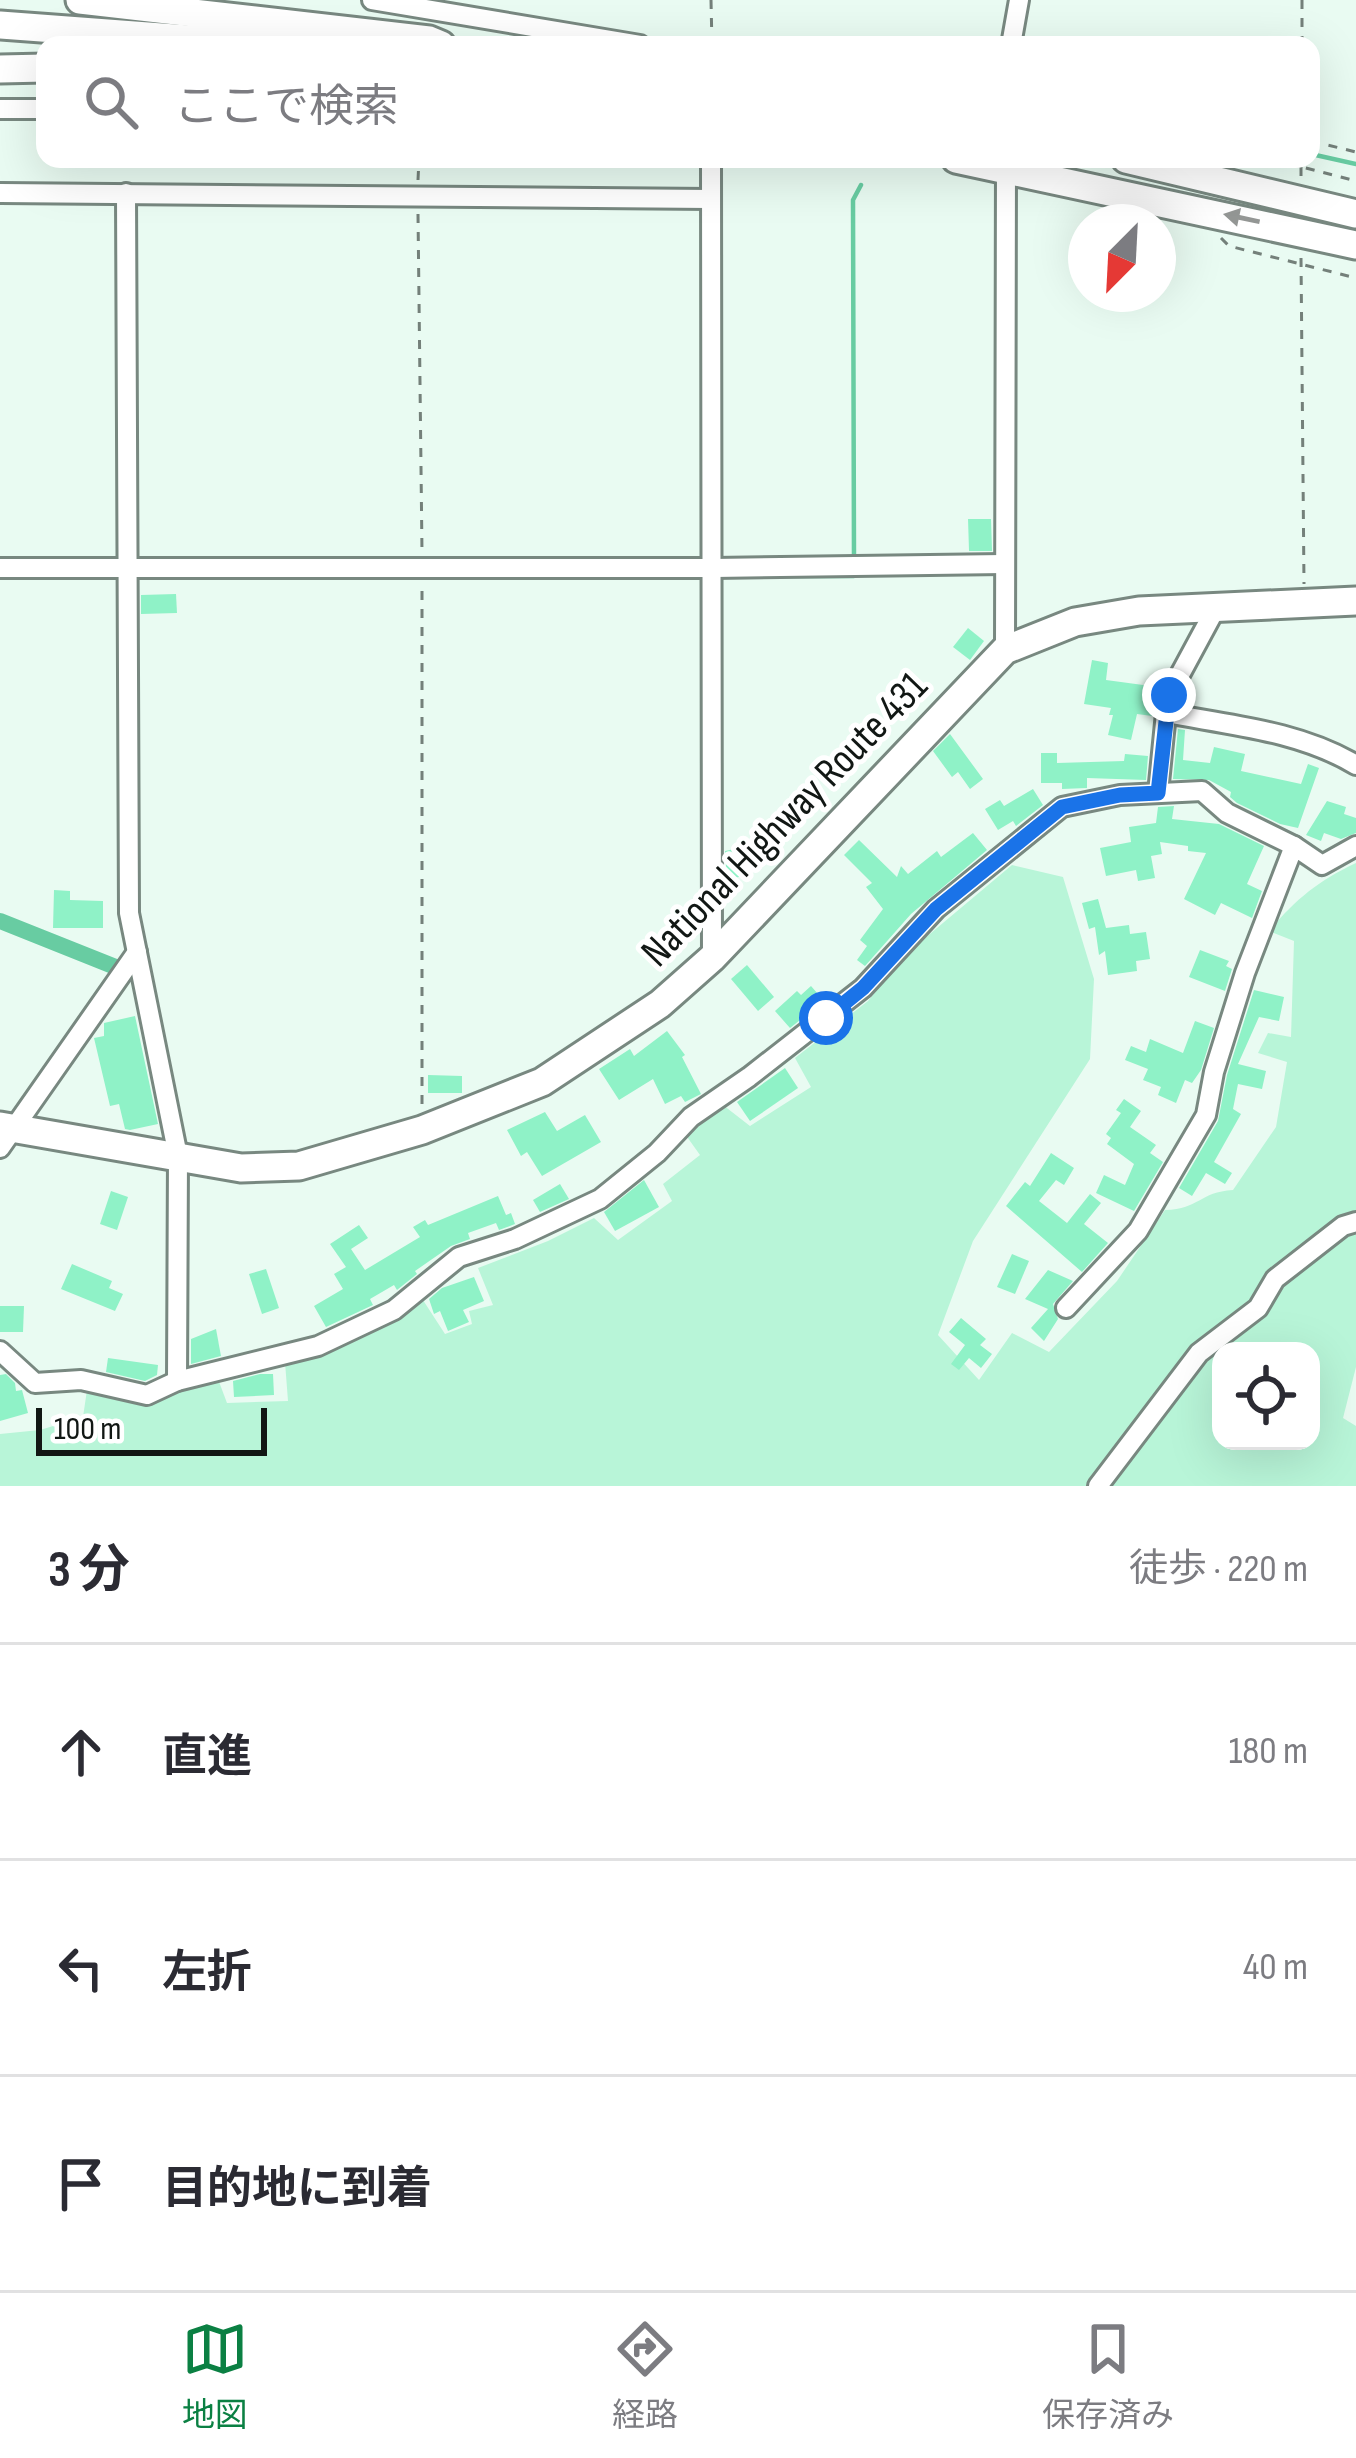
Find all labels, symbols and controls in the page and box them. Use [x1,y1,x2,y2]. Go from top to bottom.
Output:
search box [36,36,1320,168]
icon: search [78,69,144,135]
text: ここで検索 [174,80,399,135]
north arrow [1068,204,1176,312]
one-way arrow [1223,208,1261,227]
street label: National Highway Route 431 [631,662,939,978]
route end [1142,668,1196,722]
route start [799,991,853,1045]
map controls [1212,1342,1320,1450]
button: locate [1212,1342,1320,1450]
scale bar [36,1402,267,1455]
text: 100 m [54,1409,121,1449]
text: 3 分 [48,1540,130,1601]
text: 徒歩 · 220 m [1129,1546,1308,1593]
icon: ahead [48,1719,114,1785]
text: 180 m [1229,1728,1308,1775]
text: 直進 [162,1730,252,1785]
icon: left [48,1935,114,2001]
text: 40 m [1243,1944,1308,1991]
text: 左折 [162,1946,252,2001]
icon: arrive [48,2151,114,2217]
text: 目的地に到着 [162,2162,432,2217]
tab: 地図 [182,2316,248,2436]
tab: 経路 [612,2316,678,2436]
tab: 保存済み [1042,2316,1174,2436]

